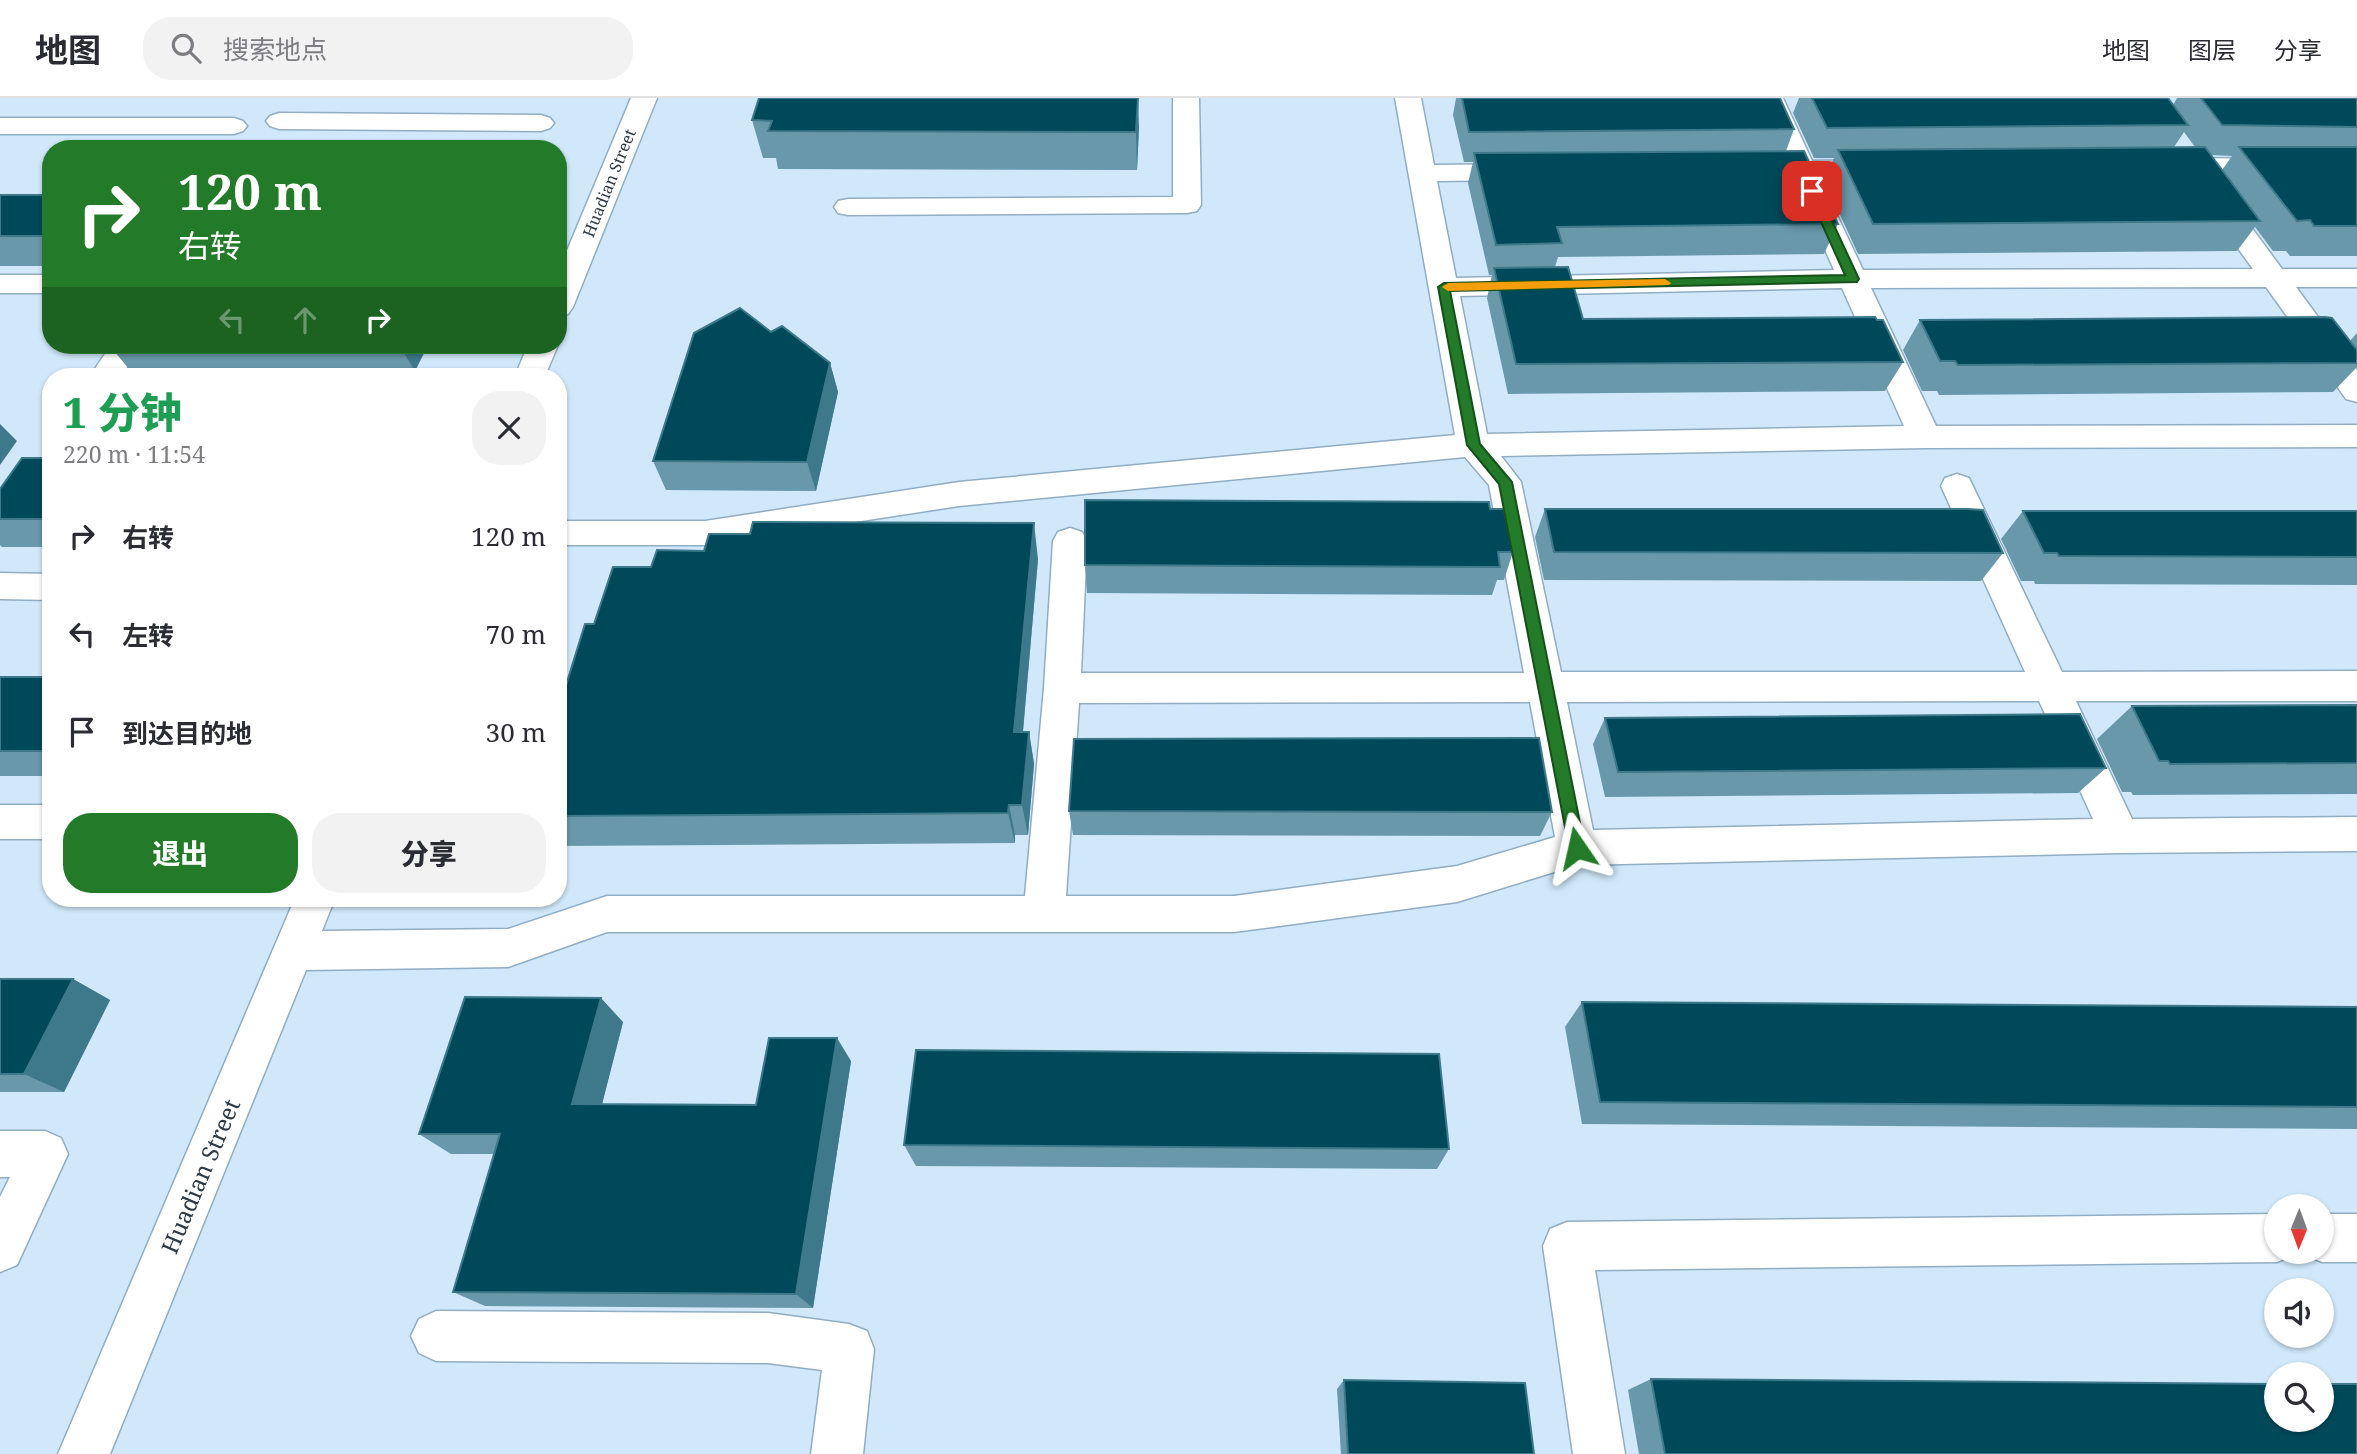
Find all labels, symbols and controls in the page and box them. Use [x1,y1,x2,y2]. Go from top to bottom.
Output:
search box [143,17,633,80]
text: 地图 [35,27,101,72]
icon: search [167,29,205,67]
text: 搜索地点 [223,31,327,67]
text: 地图 [2102,33,2150,66]
text: 图层 [2188,33,2236,66]
text: 分享 [2274,33,2322,66]
street label: Huadian Street [577,125,641,240]
text: 120 m [178,158,322,224]
pin [1782,161,1842,221]
icon: right [63,168,154,259]
icon: arrive [1793,172,1831,210]
text: 右转 [178,224,242,267]
icon: left [213,301,251,339]
icon: ahead [286,301,324,339]
icon: right [359,301,397,339]
text: 1 分钟 [63,383,182,440]
button: close [472,391,546,465]
text: 220 m · 11:54 [63,438,205,470]
icon: right [63,517,101,555]
text: 120 m [471,518,546,554]
text: 右转 [122,519,174,555]
icon: left [63,615,101,653]
text: 70 m [486,616,546,652]
text: 左转 [122,617,174,653]
icon: arrive [63,713,101,751]
text: 30 m [486,714,546,750]
text: 到达目的地 [122,715,252,751]
position arrow [1540,811,1614,885]
button: 退出 [63,813,298,893]
button: 分享 [312,813,546,893]
street label: Huadian Street [153,1094,247,1258]
north arrow [2264,1194,2334,1264]
map controls [2264,1194,2334,1432]
button: sound [2264,1278,2334,1348]
button: search [2264,1362,2334,1432]

